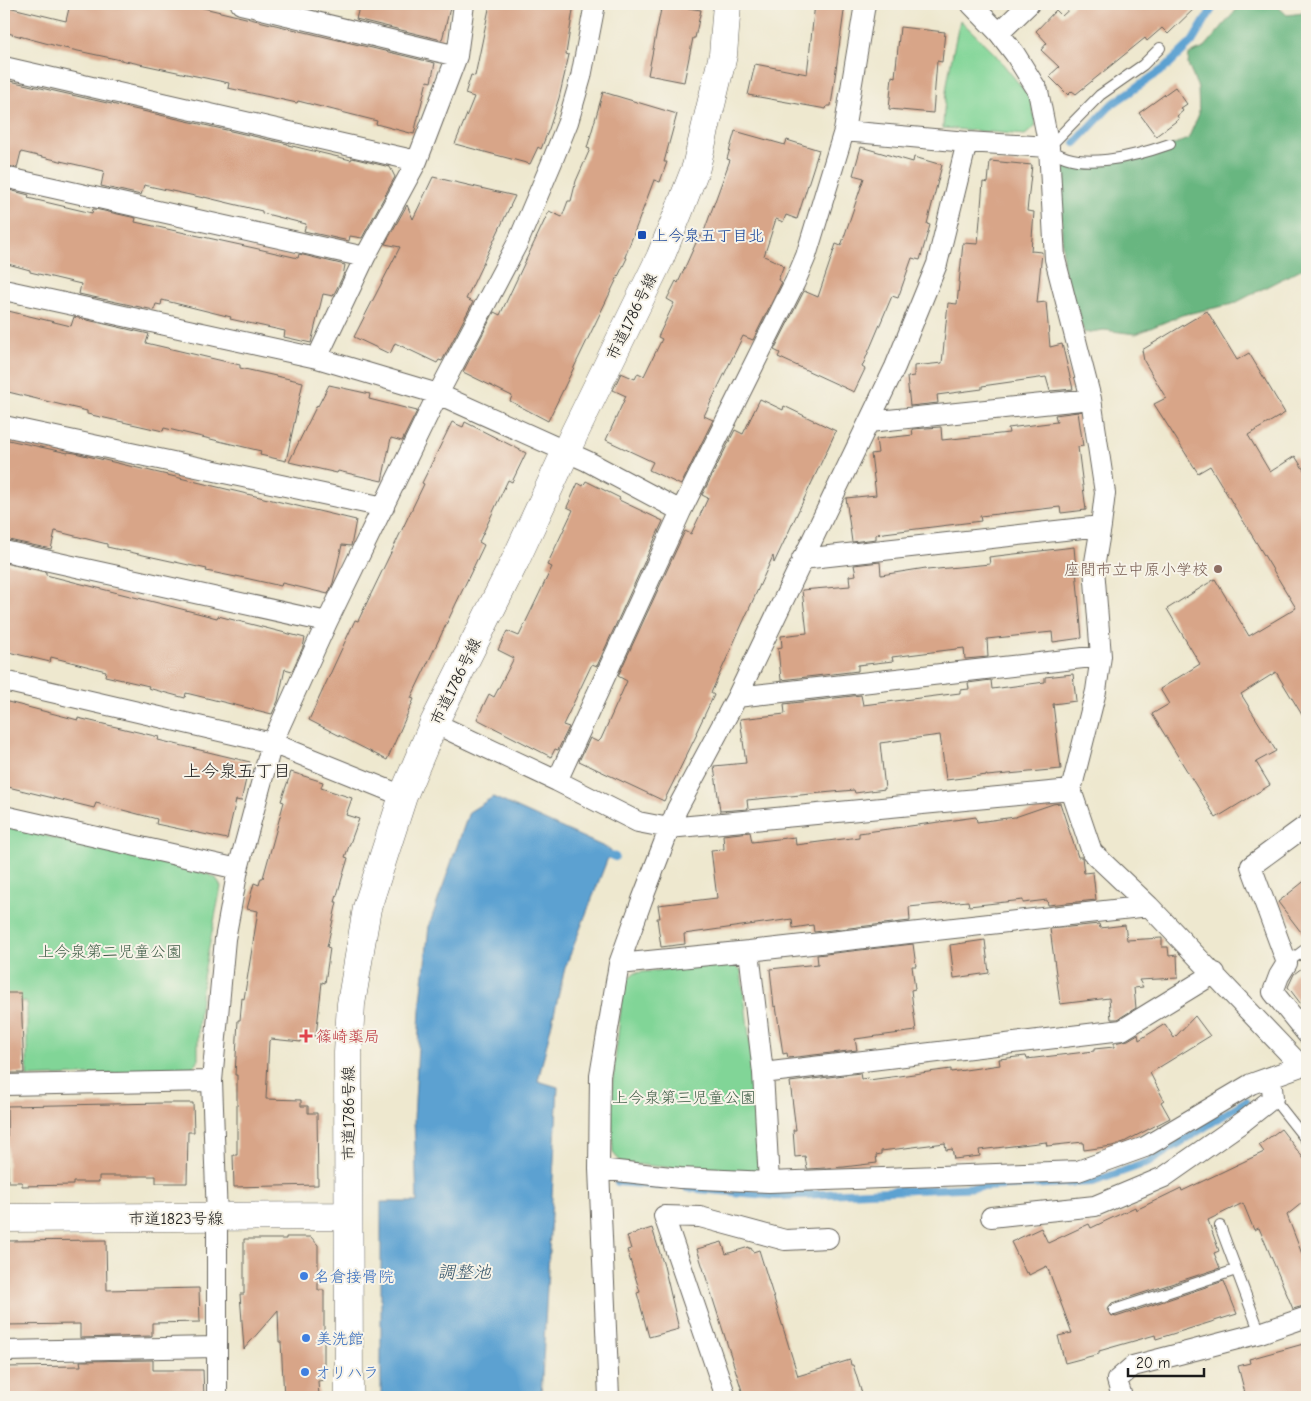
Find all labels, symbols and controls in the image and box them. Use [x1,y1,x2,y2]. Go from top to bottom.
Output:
place label: 上今泉五丁目北 [652,227,764,245]
marker: 上今泉五丁目北 [636,229,648,241]
street label: 市道1786号線 [603,270,661,363]
place label: 座間市立中原小学校 [1064,561,1208,579]
marker: 座間市立中原小学校 [1212,563,1224,575]
street label: 市道1786号線 [427,635,485,728]
district label: 上今泉五丁目 [183,761,291,782]
park label: 上今泉第二児童公園 [38,943,182,961]
place label: 篠崎薬局 [316,1028,380,1046]
marker: 篠崎薬局 [300,1030,312,1042]
street label: 市道1786号線 [340,1066,358,1160]
park label: 上今泉第三児童公園 [612,1089,756,1107]
street label: 市道1823号線 [128,1210,224,1228]
water label: 調整池 [437,1262,492,1283]
place label: 名倉接骨院 [314,1268,394,1286]
marker: 名倉接骨院 [298,1270,310,1282]
place label: 美洗館 [316,1330,364,1348]
marker: 美洗館 [300,1332,312,1344]
scale bar [1128,1346,1205,1378]
text: 20 m [1136,1354,1170,1372]
place label: オリハラ [315,1364,379,1382]
marker: オリハラ [299,1366,311,1378]

